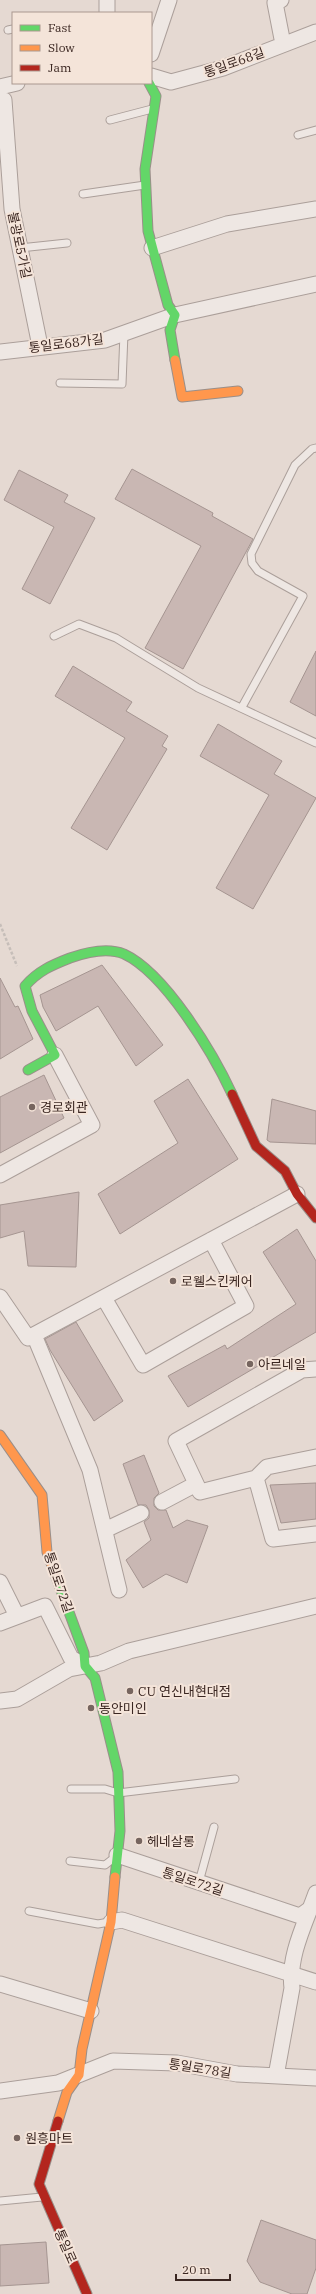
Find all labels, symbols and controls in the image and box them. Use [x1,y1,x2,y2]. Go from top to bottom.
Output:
legend [12,12,152,84]
text: Fast [48,20,72,35]
text: Slow [48,40,75,55]
street label: 통일로68길 [201,44,267,81]
text: Jam [48,60,72,75]
street label: 불광로5가길 [4,210,35,280]
street label: 통일로68가길 [28,330,105,357]
place label: 경로회관 [40,1099,88,1116]
marker: 경로회관 [27,1102,37,1112]
place label: 로웰스킨케어 [181,1273,253,1290]
marker: 로웰스킨케어 [168,1276,178,1286]
place label: 아르네일 [258,1356,306,1373]
marker: 아르네일 [245,1359,255,1369]
street label: 통일로72길 [40,1549,77,1615]
place label: CU 연신내현대점 [138,1683,231,1700]
marker: CU 연신내현대점 [125,1686,135,1696]
place label: 동안미인 [99,1700,147,1717]
marker: 동안미인 [86,1703,96,1713]
place label: 헤네살롱 [147,1833,195,1850]
marker: 헤네살롱 [134,1836,144,1846]
street label: 통일로72길 [160,1864,226,1899]
street label: 통일로78길 [167,2055,233,2082]
place label: 원흥마트 [25,2130,73,2147]
marker: 원흥마트 [12,2133,22,2143]
street label: 통일로 [50,2226,81,2266]
scale bar [176,2256,230,2282]
text: 20 m [182,2262,211,2277]

